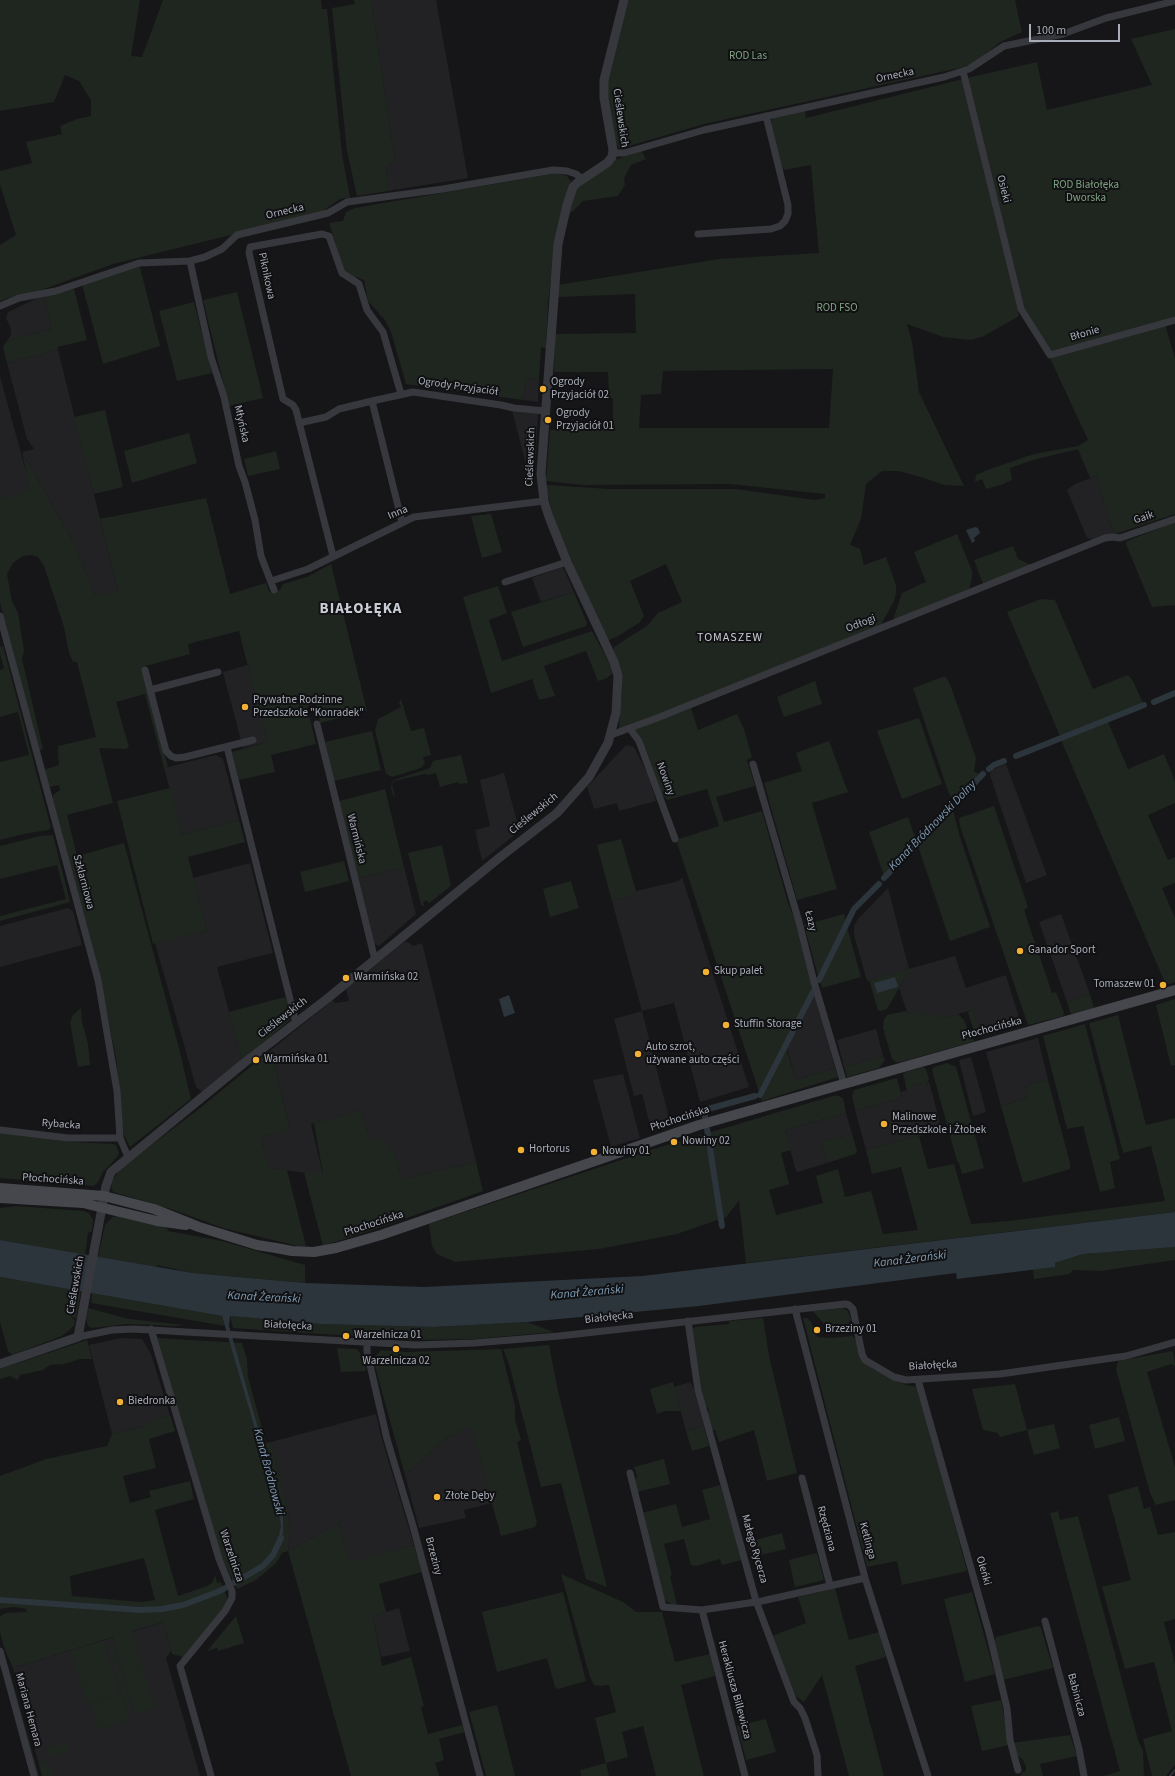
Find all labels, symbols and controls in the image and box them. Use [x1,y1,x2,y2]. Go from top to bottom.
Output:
scale bar [1031,16,1122,42]
text: 100 m [1036,22,1066,39]
park label: ROD Las [729,50,767,64]
street label: Ornecka [875,66,915,86]
street label: Cieślewskich [609,88,631,148]
street label: Osieki [993,174,1013,204]
park label: ROD Białołęka Dworska [1053,179,1119,205]
street label: Ornecka [265,201,305,223]
street label: Piknikowa [255,251,277,301]
park label: ROD FSO [817,302,857,316]
street label: Błonie [1069,324,1101,344]
street label: Ogrody Przyjaciół [417,375,499,399]
place label: Ogrody Przyjaciół 02 [551,376,609,402]
marker: Ogrody Przyjaciół 02 [538,384,548,394]
street label: Młyńska [230,404,252,444]
place label: Ogrody Przyjaciół 01 [556,407,614,433]
marker: Ogrody Przyjaciół 01 [543,415,553,425]
street label: Cieślewskich [523,427,539,487]
street label: Inna [386,503,410,523]
street label: Gaik [1132,508,1156,528]
district label: BIAŁOŁĘKA [320,601,402,619]
street label: Odłogi [844,612,878,636]
district label: TOMASZEW [697,631,763,645]
place label: Prywatne Rodzinne Przedszkole "Konradek" [253,694,364,720]
marker: Prywatne Rodzinne Przedszkole "Konradek" [240,702,250,712]
street label: Nowiny [653,760,677,798]
water label: Kanał Bródnowski Dolny [886,778,980,874]
street label: Cieślewskich [507,790,561,838]
street label: Warmińska [343,813,369,865]
street label: Szklarniowa [69,853,97,911]
street label: Łazy [801,909,819,933]
place label: Ganador Sport [1028,944,1095,958]
marker: Ganador Sport [1015,946,1025,956]
place label: Skup palet [714,965,763,979]
marker: Skup palet [701,967,711,977]
place label: Warmińska 02 [354,971,418,985]
marker: Warmińska 02 [341,973,351,983]
place label: Tomaszew 01 [1093,978,1155,992]
marker: Tomaszew 01 [1158,980,1168,990]
street label: Cieślewskich [256,995,310,1041]
street label: Płochocińska [961,1015,1023,1043]
place label: Stuffin Storage [734,1018,802,1032]
marker: Stuffin Storage [721,1020,731,1030]
place label: Auto szrot, używane auto części [646,1041,739,1067]
marker: Auto szrot, używane auto części [633,1049,643,1059]
place label: Warmińska 01 [264,1053,328,1067]
marker: Warmińska 01 [251,1055,261,1065]
street label: Płochocińska [649,1103,711,1135]
place label: Malinowe Przedszkole i Żłobek [892,1111,986,1137]
street label: Rybacka [41,1117,81,1133]
marker: Malinowe Przedszkole i Żłobek [879,1119,889,1129]
place label: Nowiny 02 [682,1135,730,1149]
marker: Nowiny 02 [669,1137,679,1147]
place label: Hortorus [529,1143,570,1157]
marker: Hortorus [516,1145,526,1155]
place label: Nowiny 01 [602,1145,650,1159]
marker: Nowiny 01 [589,1147,599,1157]
street label: Płochocińska [22,1171,84,1189]
street label: Płochocińska [343,1208,405,1240]
water label: Kanał Żerański [873,1248,947,1272]
street label: Cieślewskich [64,1255,88,1315]
water label: Kanał Żerański [550,1283,624,1303]
water label: Kanał Żerański [227,1289,301,1307]
street label: Białołęcka [584,1309,634,1327]
street label: Białołęcka [263,1318,313,1334]
place label: Brzeziny 01 [825,1323,877,1337]
marker: Brzeziny 01 [812,1325,822,1335]
place label: Warzelnicza 01 [354,1329,421,1343]
marker: Warzelnicza 01 [341,1331,351,1341]
marker: Warzelnicza 02 [391,1344,401,1354]
place label: Warzelnicza 02 [362,1355,430,1369]
street label: Białołęcka [908,1358,958,1374]
place label: Biedronka [128,1395,175,1409]
marker: Biedronka [115,1397,125,1407]
water label: Kanał Bródnowski [249,1427,287,1517]
place label: Złote Dęby [445,1490,495,1504]
marker: Złote Dęby [432,1492,442,1502]
street label: Rzędziana [814,1505,838,1553]
street label: Małego Rycerza [738,1513,770,1585]
street label: Ketlinga [856,1521,878,1561]
street label: Warzelnicza [216,1528,246,1584]
street label: Brzeziny [422,1536,444,1576]
street label: Oleńki [973,1555,993,1587]
street label: Herakliusza Billewicza [715,1639,753,1741]
street label: Mariana Hemara [12,1672,44,1748]
street label: Babinicza [1064,1672,1088,1718]

